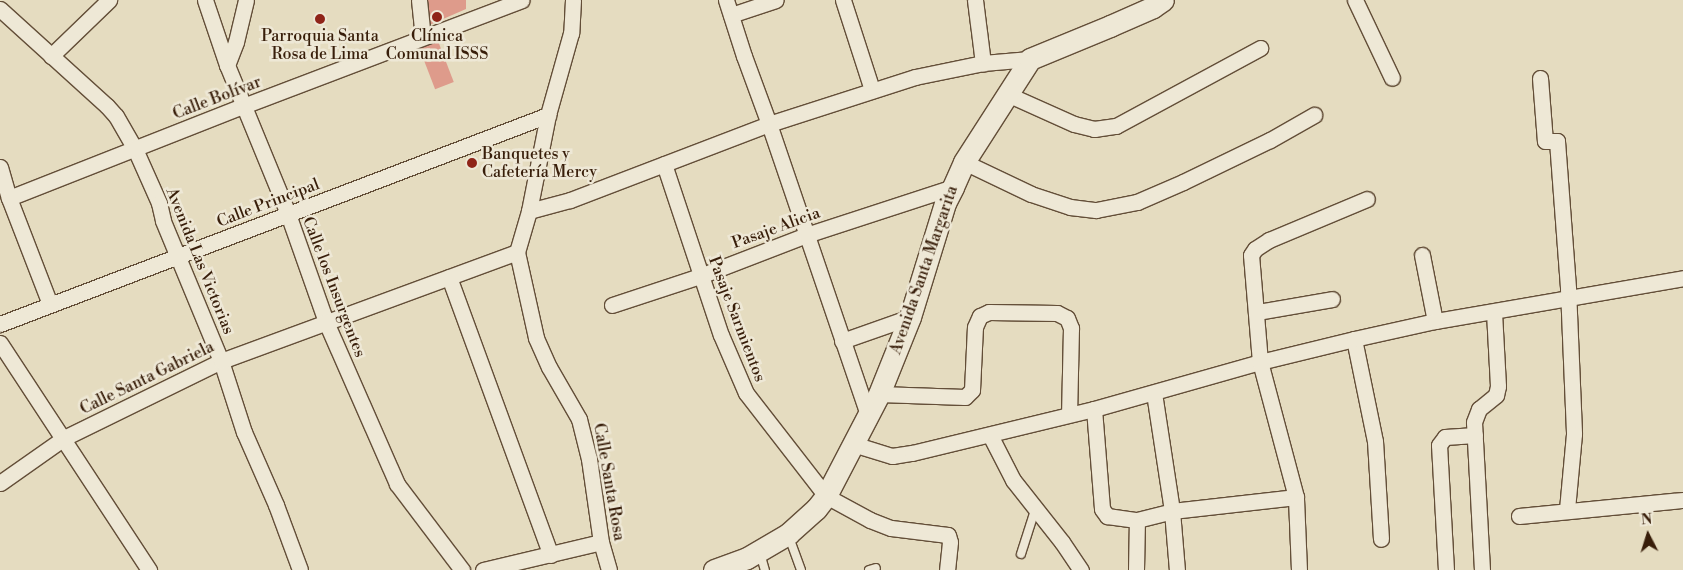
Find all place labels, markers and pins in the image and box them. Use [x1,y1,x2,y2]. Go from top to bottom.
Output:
marker: Clínica Comunal ISSS [430,10,444,24]
marker: Parroquia Santa Rosa de Lima [314,13,326,25]
place label: Parroquia Santa Rosa de Lima [261,26,379,64]
place label: Clínica Comunal ISSS [386,26,488,64]
place label: Banquetes y Cafetería Mercy [482,144,597,182]
marker: Banquetes y Cafetería Mercy [466,157,478,169]

